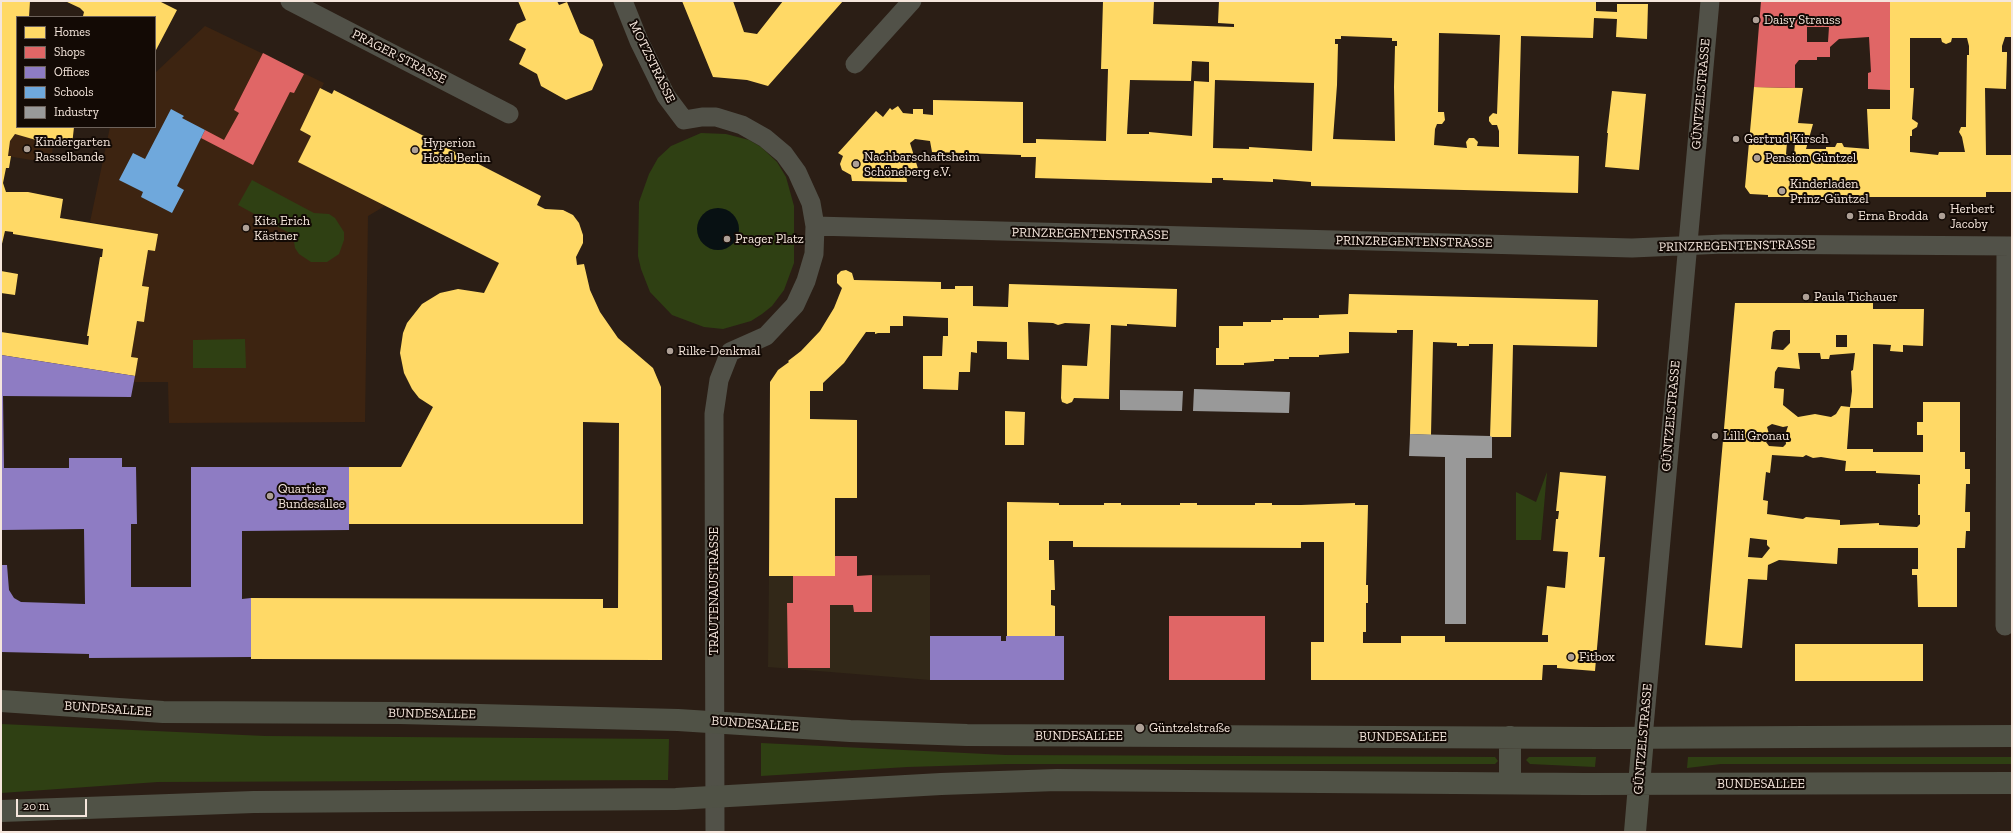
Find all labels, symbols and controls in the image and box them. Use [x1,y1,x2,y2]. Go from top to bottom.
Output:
place label: Daisy Strauss [1764,12,1840,28]
marker: Daisy Strauss [1751,15,1761,25]
legend [16,16,156,128]
street label: MOTZSTRASSE [625,18,679,106]
text: Homes [54,25,90,39]
street label: PRAGER STRASSE [349,26,449,88]
street label: GÜNTZELSTRASSE [1688,38,1714,150]
text: Shops [54,45,85,59]
text: Offices [54,65,90,79]
text: Schools [54,85,93,99]
text: Industry [54,105,99,119]
place label: Gertrud Kirsch [1744,131,1829,147]
place label: Kindergarten Rasselbande [35,134,110,165]
marker: Gertrud Kirsch [1731,134,1741,144]
place label: Hyperion Hotel Berlin [423,135,490,166]
marker: Kindergarten Rasselbande [22,144,32,154]
marker: Hyperion Hotel Berlin [410,145,420,155]
place label: Nachbarschaftsheim Schöneberg e.V. [864,149,980,180]
place label: Pension Güntzel [1765,150,1856,166]
marker: Pension Güntzel [1752,153,1762,163]
marker: Nachbarschaftsheim Schöneberg e.V. [851,159,861,169]
place label: Kinderladen Prinz-Güntzel [1790,176,1869,207]
marker: Kinderladen Prinz-Güntzel [1777,186,1787,196]
place label: Herbert Jacoby [1950,201,1994,232]
place label: Erna Brodda [1858,208,1928,224]
marker: Erna Brodda [1845,211,1855,221]
marker: Herbert Jacoby [1937,211,1947,221]
place label: Kita Erich Kästner [254,213,310,244]
marker: Kita Erich Kästner [241,223,251,233]
street label: PRINZREGENTENSTRASSE [1011,225,1169,243]
place label: Prager Platz [735,231,804,247]
street label: PRINZREGENTENSTRASSE [1335,233,1493,251]
marker: Prager Platz [722,234,732,244]
street label: PRINZREGENTENSTRASSE [1658,237,1816,255]
place label: Paula Tichauer [1814,289,1898,305]
marker: Paula Tichauer [1801,292,1811,302]
place label: Rilke-Denkmal [678,343,760,359]
marker: Rilke-Denkmal [665,346,675,356]
street label: GÜNTZELSTRASSE [1658,360,1684,472]
place label: Lilli Gronau [1723,428,1789,444]
marker: Lilli Gronau [1710,431,1720,441]
place label: Quartier Bundesallee [278,481,345,512]
marker: Quartier Bundesallee [265,491,275,501]
street label: TRAUTENAUSTRASSE [706,527,722,655]
place label: Fitbox [1579,649,1615,665]
marker: Fitbox [1566,652,1576,662]
street label: GÜNTZELSTRASSE [1630,683,1656,795]
street label: BUNDESALLEE [64,698,152,720]
street label: BUNDESALLEE [388,705,476,723]
street label: BUNDESALLEE [711,713,799,735]
place label: Güntzelstraße [1149,720,1230,736]
marker: Güntzelstraße [1134,722,1146,734]
street label: BUNDESALLEE [1035,728,1123,744]
street label: BUNDESALLEE [1359,729,1447,745]
street label: BUNDESALLEE [1717,776,1805,792]
scale bar [18,791,89,817]
text: 20 m [23,799,49,813]

